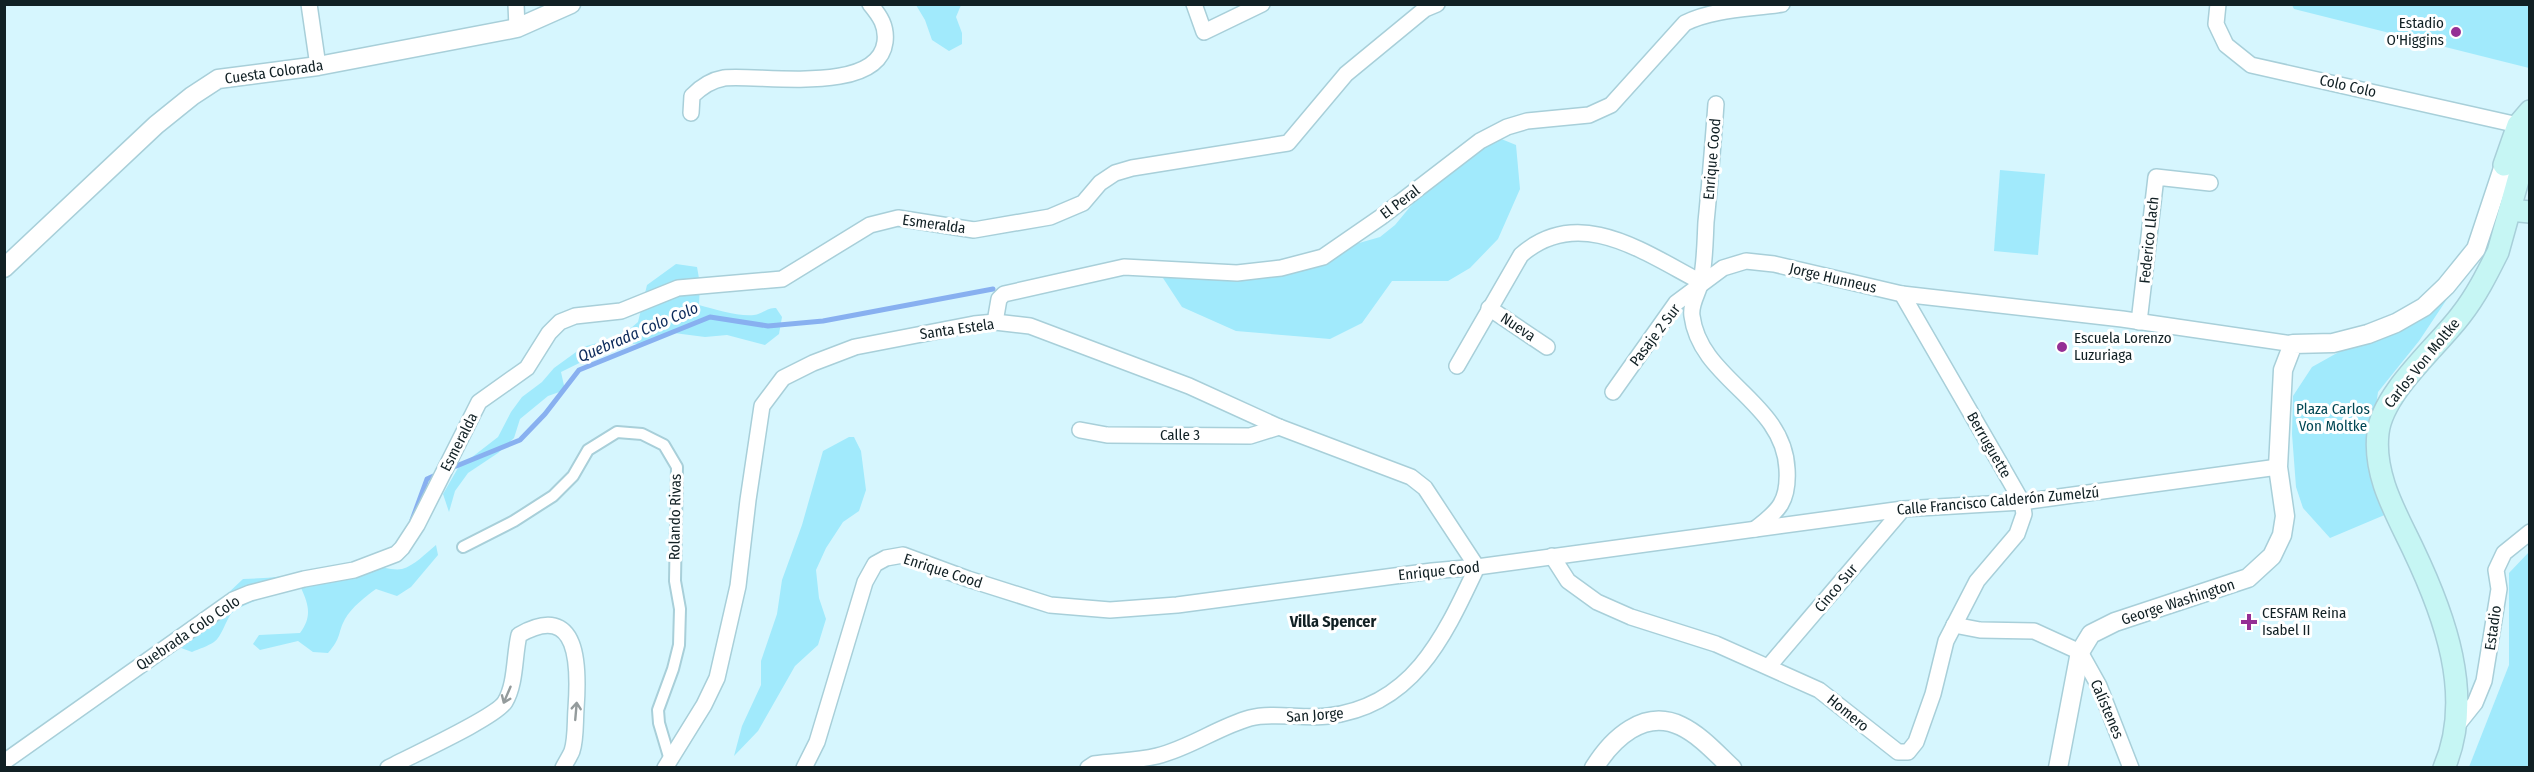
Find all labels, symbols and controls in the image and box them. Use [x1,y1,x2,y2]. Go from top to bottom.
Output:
place label: Estadio O'Higgins [2386,14,2444,49]
marker: Estadio O'Higgins [2449,25,2463,39]
street label: Cuesta Colorada [224,56,324,88]
street label: Colo Colo [2318,71,2378,101]
street label: Enrique Cood [1699,117,1725,201]
street label: El Peral [1377,181,1423,223]
street label: Federico Llach [2135,196,2163,284]
street label: Esmeralda [901,211,967,237]
street label: Jorge Hunneus [1788,259,1878,297]
water label: Quebrada Colo Colo [575,298,701,366]
street label: Pasaje 2 Sur [1626,300,1685,370]
street label: Nueva [1497,309,1539,345]
street label: Santa Estela [919,315,995,343]
street label: Carlos Von Moltke [2380,315,2464,411]
place label: Escuela Lorenzo Luzuriaga [2074,329,2172,364]
marker: Escuela Lorenzo Luzuriaga [2055,340,2069,354]
park label: Plaza Carlos Von Moltke [2296,400,2370,435]
street label: Berruguette [1963,409,2015,481]
street label: Esmeralda [437,410,481,474]
street label: Calle 3 [1160,426,1200,444]
street label: Rolando Rivas [665,474,685,560]
street label: Calle Francisco Calderón Zumelzú [1896,483,2100,519]
street label: Enrique Cood [901,550,985,592]
street label: Enrique Cood [1397,558,1481,584]
street label: Cinco Sur [1811,560,1862,616]
street label: George Washington [2119,575,2237,629]
street label: Quebrada Colo Colo [133,592,243,674]
place label: CESFAM Reina Isabel II [2262,604,2346,639]
street label: Estadio [2481,604,2505,652]
district label: Villa Spencer [1289,612,1376,631]
marker: CESFAM Reina Isabel II [2240,613,2258,631]
street label: Calístenes [2086,677,2128,741]
one-way arrow [501,686,512,704]
street label: Homero [1823,691,1873,735]
one-way arrow [571,702,582,722]
street label: San Jorge [1286,704,1344,726]

